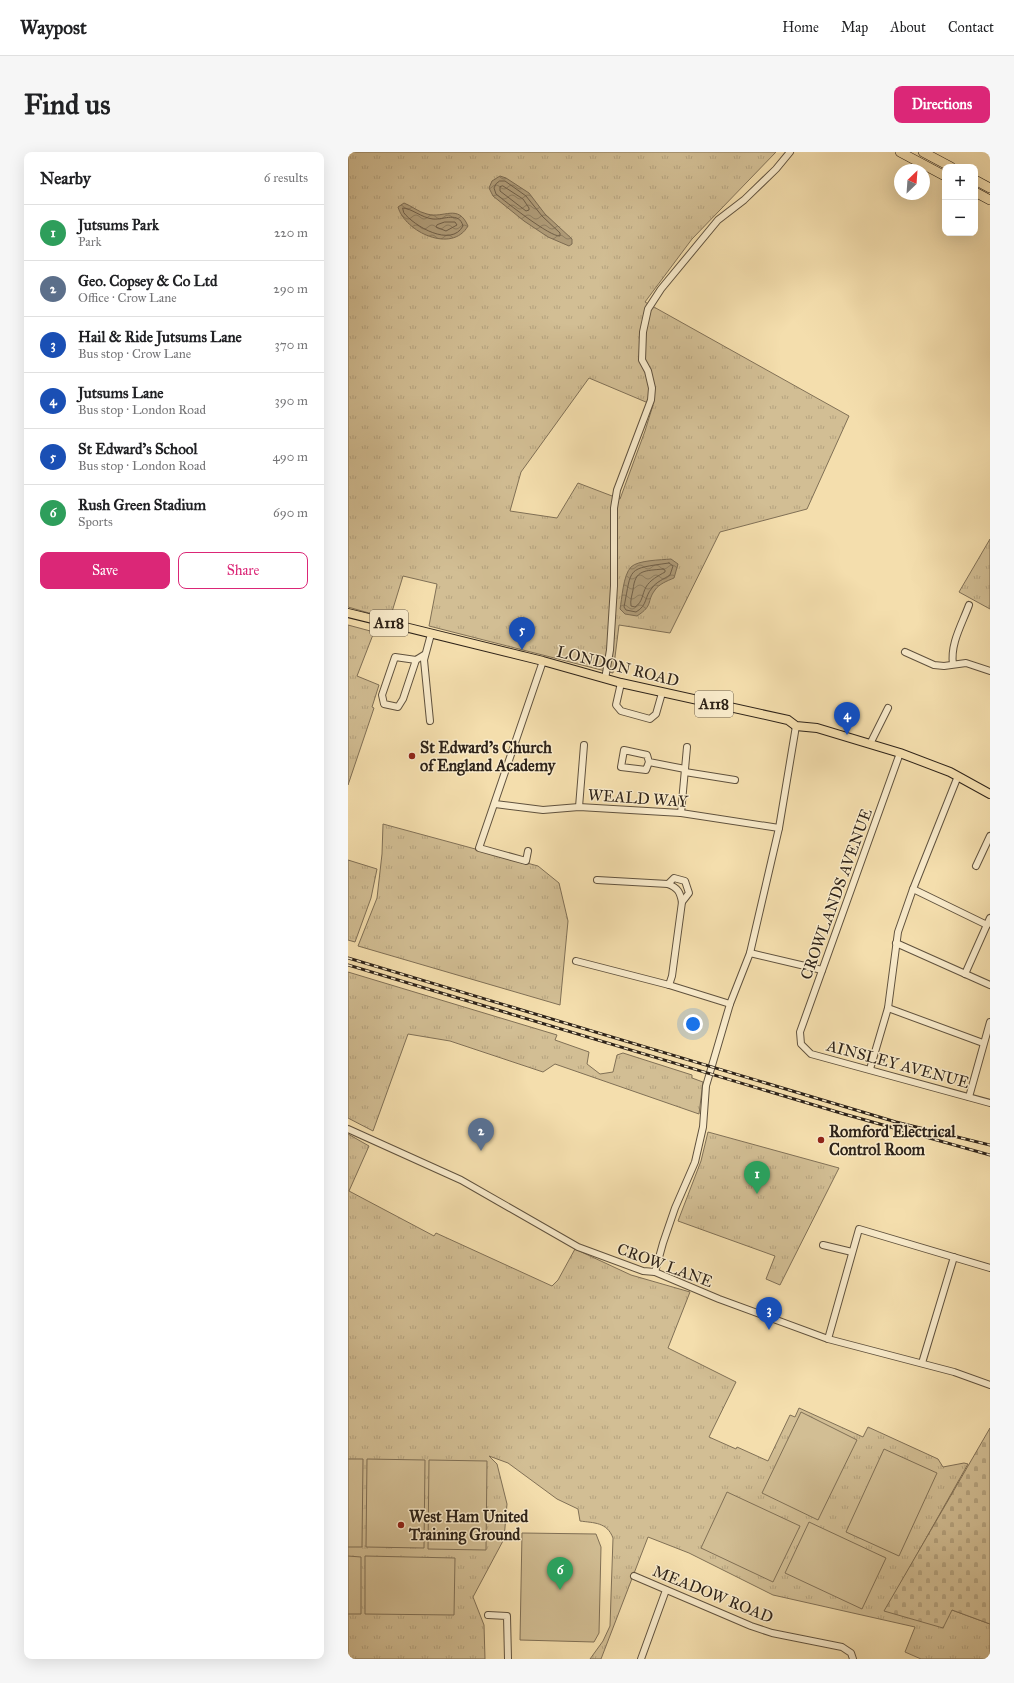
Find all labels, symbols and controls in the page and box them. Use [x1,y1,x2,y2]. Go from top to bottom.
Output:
text: Waypost [20,16,87,39]
text: Home [782,19,819,36]
text: Map [841,19,868,36]
text: About [890,19,926,36]
text: Contact [948,19,994,36]
button: Directions [894,86,990,123]
text: Find us [24,87,110,122]
north arrow [894,164,930,200]
map controls [942,164,978,236]
button: + [942,164,978,200]
text: Nearby [40,168,91,189]
text: 6 results [264,170,308,186]
button: − [942,200,978,236]
text: Jutsums Park [78,216,159,234]
text: 1 [50,225,56,241]
text: 220 m [274,225,308,241]
text: Park [78,234,102,250]
text: Geo. Copsey & Co Ltd [78,272,218,290]
text: 2 [50,281,56,297]
text: 290 m [273,281,308,297]
text: Office · Crow Lane [78,290,177,306]
text: Hail & Ride Jutsums Lane [78,328,242,346]
text: 3 [50,337,56,353]
text: 370 m [275,337,308,353]
text: Bus stop · Crow Lane [78,346,191,362]
text: Jutsums Lane [78,384,164,402]
text: 4 [49,393,57,409]
text: 390 m [275,393,308,409]
text: Bus stop · London Road [78,402,206,418]
text: St Edward's School [78,440,197,458]
text: 5 [50,449,56,465]
text: 490 m [272,449,308,465]
text: Bus stop · London Road [78,458,206,474]
text: Rush Green Stadium [78,496,206,514]
text: 6 [50,505,56,521]
text: 690 m [273,505,308,521]
text: Sports [78,514,113,530]
button: Save [40,552,170,589]
button: Share [178,552,308,589]
road number: A118 [370,610,408,636]
pin: 5 [509,617,535,650]
street label: LONDON ROAD [555,642,681,690]
road number: A118 [695,691,733,717]
pin: 4 [834,702,860,735]
place label: St Edward's Church of England Academy [420,738,557,776]
marker: St Edward's Church of England Academy [407,751,417,761]
street label: WEALD WAY [587,785,690,811]
street label: CROWLANDS AVENUE [796,806,876,982]
your location [683,1014,703,1034]
street label: AINSLEY AVENUE [824,1036,971,1092]
pin: 2 [468,1118,494,1151]
place label: Romford Electrical Control Room [829,1122,956,1159]
marker: Romford Electrical Control Room [816,1135,826,1145]
pin: 1 [744,1161,770,1194]
street label: CROW LANE [615,1239,715,1291]
pin: 3 [756,1297,782,1330]
place label: West Ham United Training Ground [408,1507,529,1545]
marker: West Ham United Training Ground [396,1520,406,1530]
pin: 6 [547,1557,573,1590]
street label: MEADOW ROAD [650,1561,776,1627]

